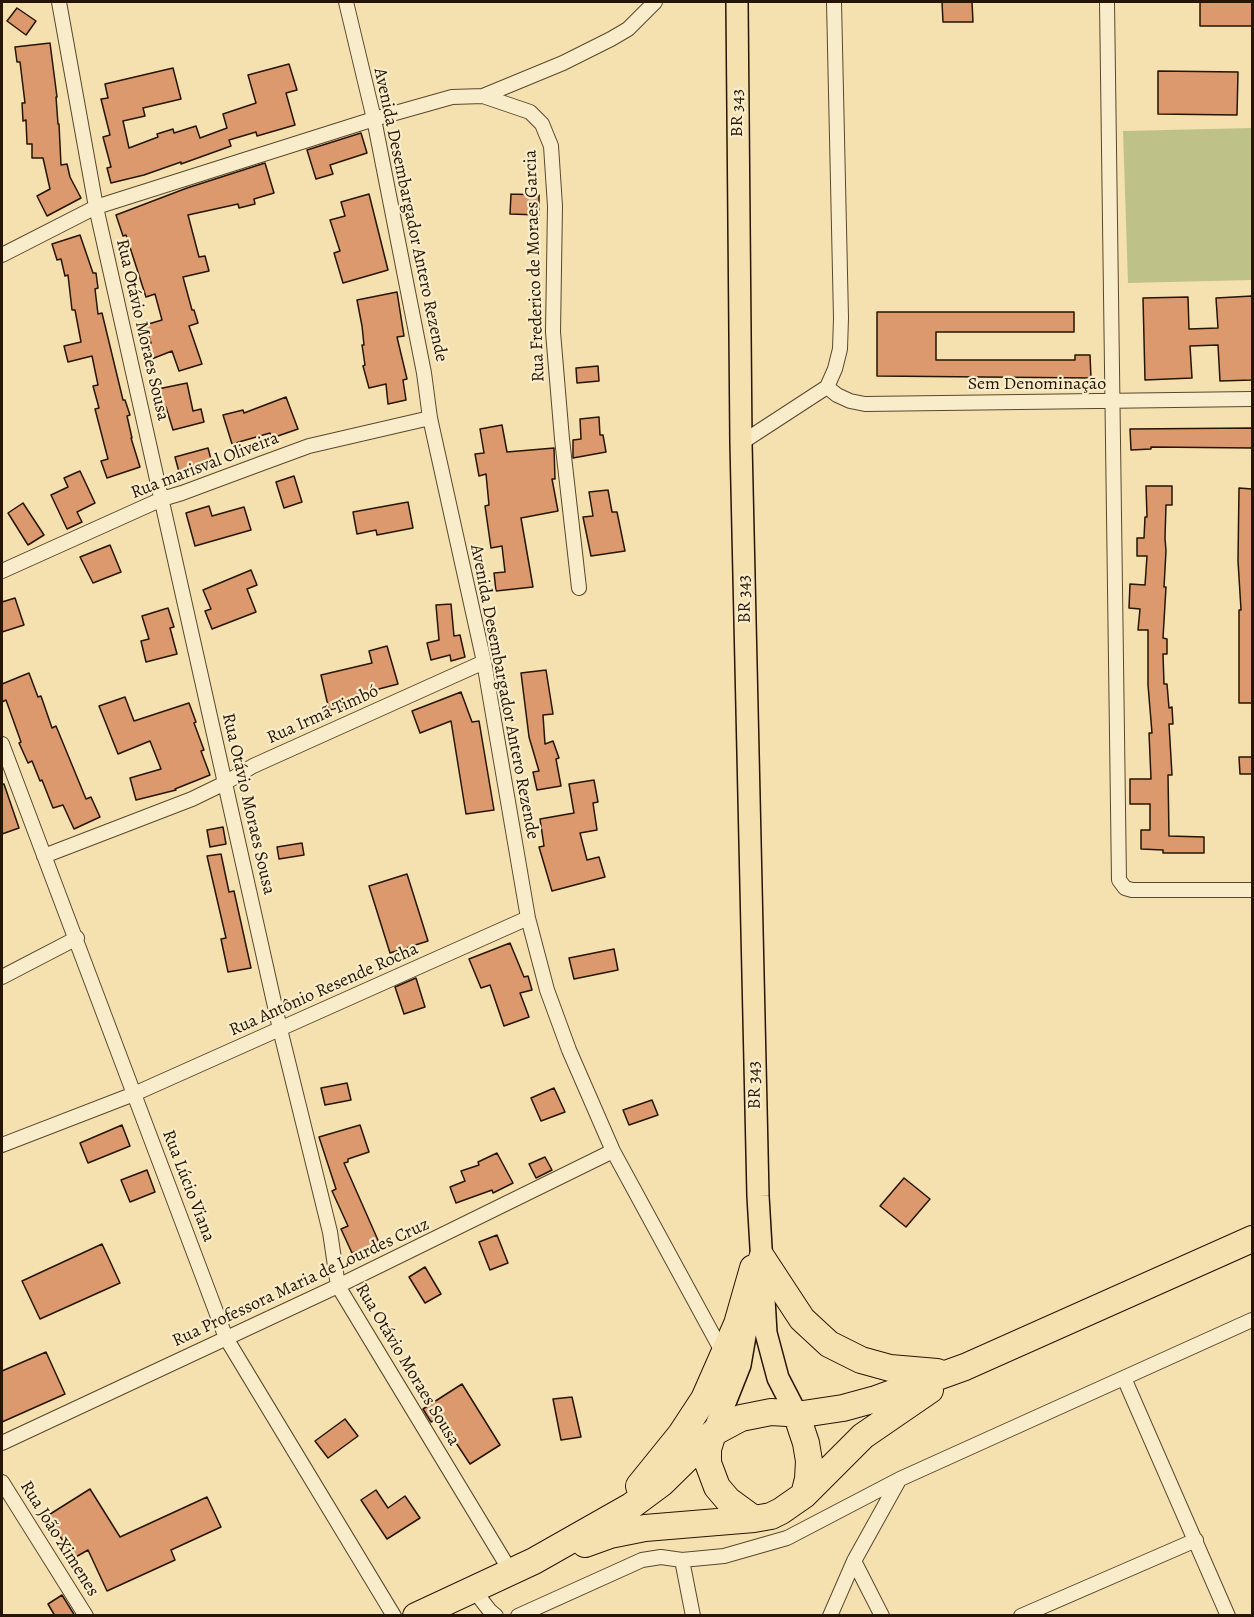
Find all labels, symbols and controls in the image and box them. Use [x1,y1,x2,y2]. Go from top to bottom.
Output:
street label: Avenida Desembargador Antero Rezende [368,66,452,364]
street label: BR 343 [727,89,749,137]
street label: Rua Frederico de Moraes Garcia [520,149,550,383]
street label: Rua Otávio Moraes Sousa [111,237,173,423]
street label: Sem Denominação [968,374,1106,396]
street label: Rua marisval Oliveira [128,428,282,504]
street label: Avenida Desembargador Antero Rezende [465,543,543,841]
street label: BR 343 [734,575,756,623]
street label: Rua Irmã Timbó [264,681,382,749]
street label: Rua Otávio Moraes Sousa [217,711,279,897]
street label: Rua Antônio Resende Rocha [226,939,422,1041]
street label: BR 343 [744,1061,766,1109]
street label: Rua Lúcio Viana [157,1127,219,1245]
street label: Rua Professora Maria de Lourdes Cruz [169,1214,433,1352]
street label: Rua Otávio Moraes Sousa [350,1280,464,1450]
street label: Rua João Ximenes [15,1477,103,1601]

